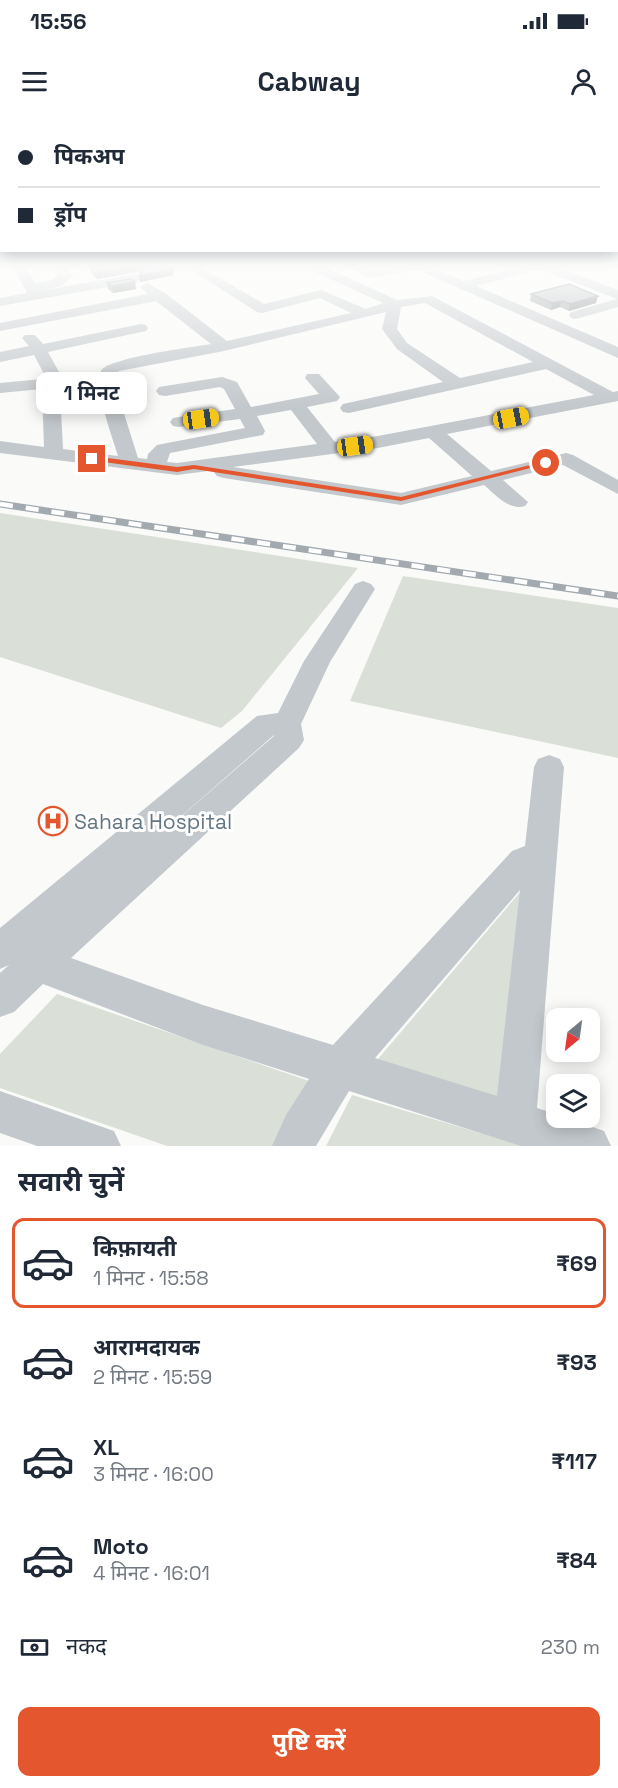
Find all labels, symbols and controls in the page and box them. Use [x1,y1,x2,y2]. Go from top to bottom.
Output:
text: 15:56 [30,7,87,35]
text: Cabway [257,64,361,99]
icon: menu [18,65,51,98]
icon: person [567,65,600,98]
text: पिकअप [54,142,125,170]
text: ड्रॉप [54,200,87,228]
callout: 1 मिनट [36,372,148,414]
text: 1 मिनट [63,380,120,406]
car [492,406,530,430]
car [182,408,220,430]
car [336,435,374,457]
route end [78,445,105,472]
route start [532,449,559,476]
hospital icon: Sahara Hospital [37,805,69,837]
place label: Sahara Hospital [74,808,232,835]
north arrow [546,1008,600,1062]
map controls [546,1008,600,1128]
button: layers [546,1074,600,1128]
text: सवारी चुनें [18,1164,124,1199]
text: किफ़ायती [93,1234,177,1262]
icon: car [21,1236,75,1290]
text: ₹69 [556,1249,597,1277]
text: 1 मिनट · 15:58 [93,1265,209,1291]
text: आरामदायक [93,1333,200,1361]
icon: car [21,1335,75,1389]
text: ₹93 [556,1348,597,1376]
text: 2 मिनट · 15:59 [93,1364,212,1390]
text: XL [93,1433,119,1461]
icon: car [21,1434,75,1488]
text: ₹117 [551,1447,597,1475]
text: 3 मिनट · 16:00 [93,1461,214,1487]
text: Moto [93,1532,149,1560]
icon: car [21,1533,75,1587]
text: ₹84 [556,1546,597,1574]
text: 4 मिनट · 16:01 [93,1560,210,1586]
icon: cash [18,1631,51,1664]
text: नकद [66,1632,107,1660]
text: 230 m [541,1634,600,1660]
button: पुष्टि करें [18,1707,600,1776]

